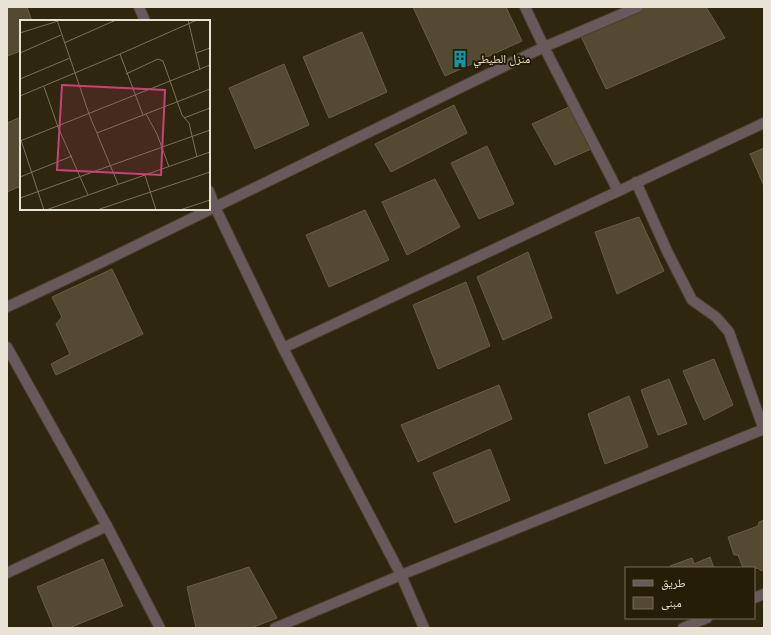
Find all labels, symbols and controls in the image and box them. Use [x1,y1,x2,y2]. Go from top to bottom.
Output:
inset map [20,20,210,210]
building icon: منزل الطيطي [450,49,470,69]
place label: منزل الطيطي [473,50,530,69]
legend [625,567,755,619]
text: طريق [661,574,686,591]
text: مبنى [661,594,682,611]

